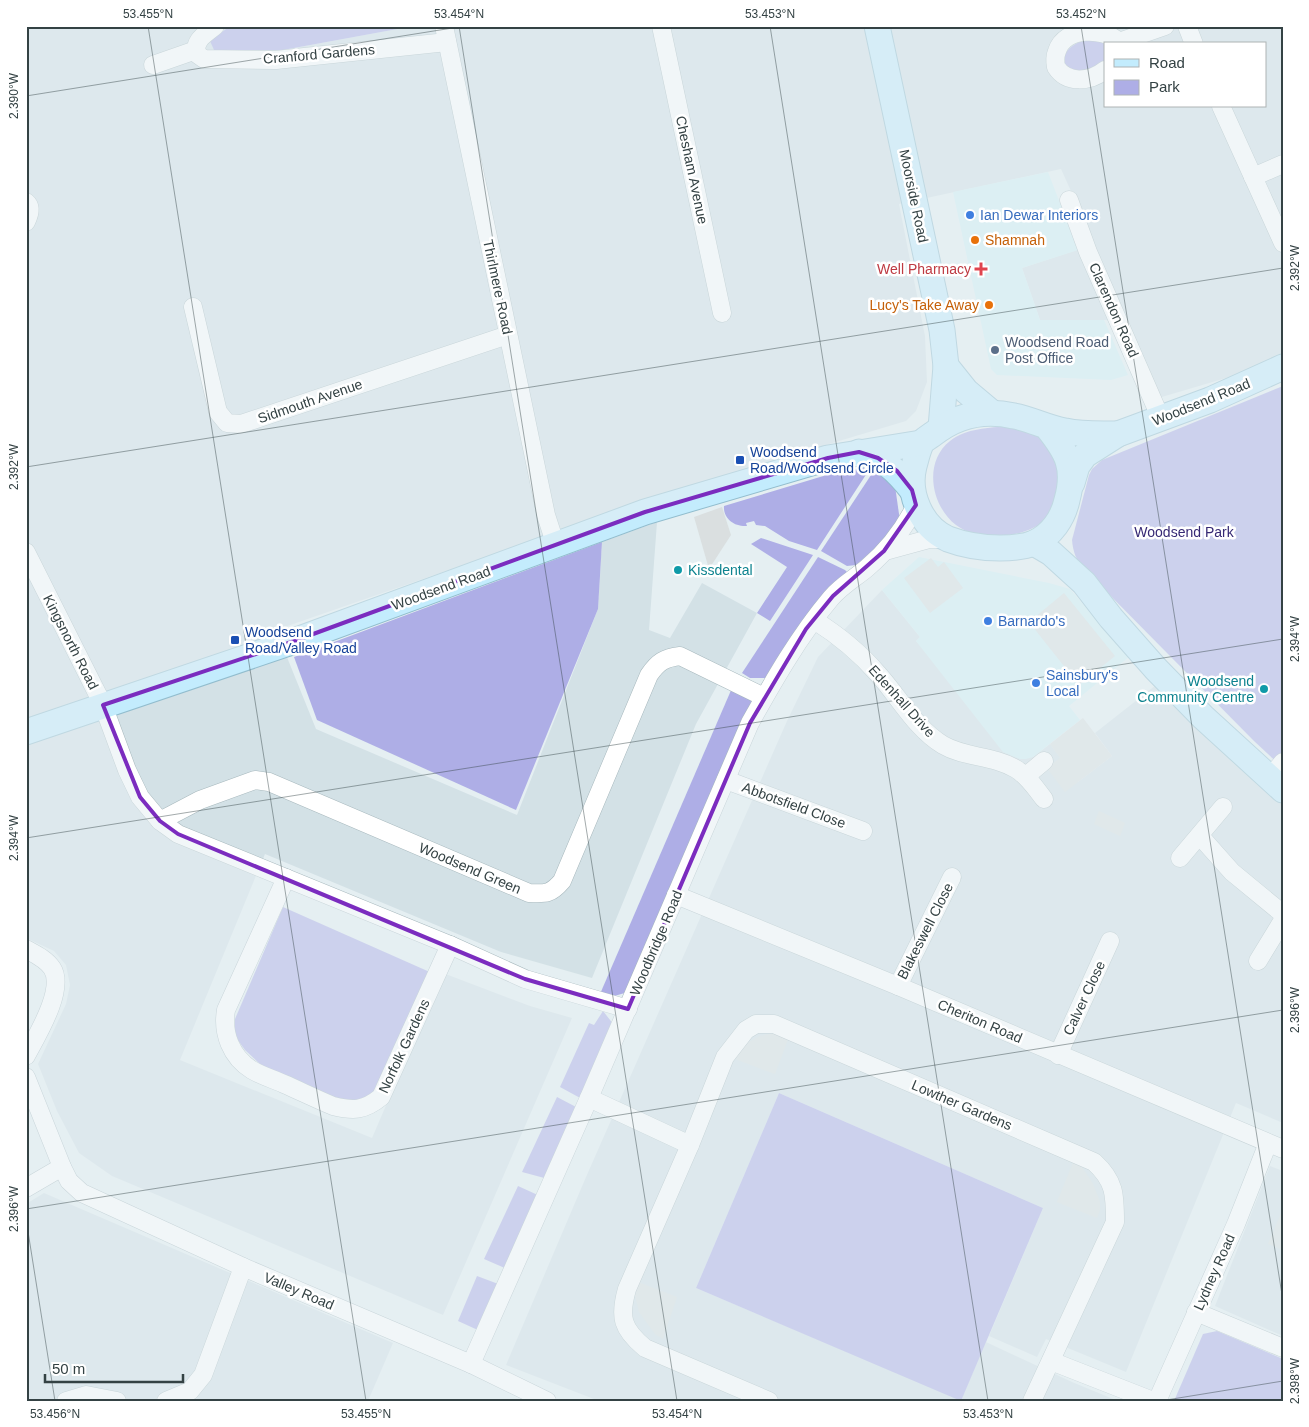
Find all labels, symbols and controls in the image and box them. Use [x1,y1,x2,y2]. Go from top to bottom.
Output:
text: 53.455°N [123,7,173,21]
text: 53.454°N [434,7,484,21]
text: 53.453°N [745,7,795,21]
text: 53.452°N [1056,7,1106,21]
street label: Cranford Gardens [262,41,376,67]
legend [1104,42,1266,108]
text: Road [1149,54,1185,71]
text: 2.390°W [7,72,21,119]
text: Park [1149,78,1180,95]
street label: Chesham Avenue [673,114,711,226]
street label: Moorside Road [896,148,932,244]
place label: Ian Dewar Interiors [980,207,1098,223]
marker: Ian Dewar Interiors [964,209,976,221]
place label: Shamnah [985,232,1045,248]
marker: Shamnah [969,234,981,246]
street label: Thirlmere Road [480,238,516,336]
text: 2.392°W [1288,244,1302,291]
street label: Clarendon Road [1086,260,1142,360]
place label: Well Pharmacy [877,261,971,277]
marker: Well Pharmacy [975,263,987,275]
place label: Lucy's Take Away [869,297,979,313]
marker: Lucy's Take Away [983,299,995,311]
place label: Woodsend Road Post Office [1005,334,1109,366]
marker: Woodsend Road Post Office [989,344,1001,356]
street label: Woodsend Road [1150,375,1252,429]
street label: Sidmouth Avenue [256,376,365,426]
text: 2.392°W [7,443,21,490]
place label: Woodsend Road/Woodsend Circle [750,444,894,476]
marker: Woodsend Road/Woodsend Circle [734,454,746,466]
park label: Woodsend Park [1134,524,1235,540]
place label: Kissdental [688,562,753,578]
street label: Woodsend Road [389,563,493,613]
marker: Kissdental [672,564,684,576]
street label: Kingsnorth Road [40,592,102,692]
place label: Barnardo's [998,613,1065,629]
marker: Barnardo's [982,615,994,627]
text: 2.394°W [1288,615,1302,662]
place label: Woodsend Road/Valley Road [245,624,357,656]
marker: Woodsend Road/Valley Road [229,634,241,646]
street label: Edenhall Drive [866,662,939,740]
place label: Sainsbury's Local [1046,667,1118,699]
place label: Woodsend Community Centre [1137,673,1254,705]
marker: Sainsbury's Local [1030,677,1042,689]
marker: Woodsend Community Centre [1258,683,1270,695]
street label: Abbotsfield Close [740,779,848,831]
text: 2.394°W [7,814,21,861]
street label: Woodsend Green [416,839,524,897]
street label: Blakeswell Close [894,880,956,982]
street label: Woodbridge Road [627,888,685,998]
street label: Calver Close [1060,958,1108,1038]
text: 2.396°W [1288,986,1302,1033]
street label: Norfolk Gardens [375,996,433,1096]
street label: Cheriton Road [935,996,1025,1046]
street label: Lowther Gardens [909,1077,1015,1133]
text: 2.396°W [7,1185,21,1232]
street label: Lydney Road [1190,1231,1238,1313]
street label: Valley Road [262,1269,336,1313]
scale bar [45,1352,182,1384]
text: 2.398°W [1288,1357,1302,1404]
text: 50 m [52,1360,85,1377]
text: 53.456°N [30,1407,80,1421]
text: 53.455°N [341,1407,391,1421]
text: 53.454°N [652,1407,702,1421]
text: 53.453°N [963,1407,1013,1421]

